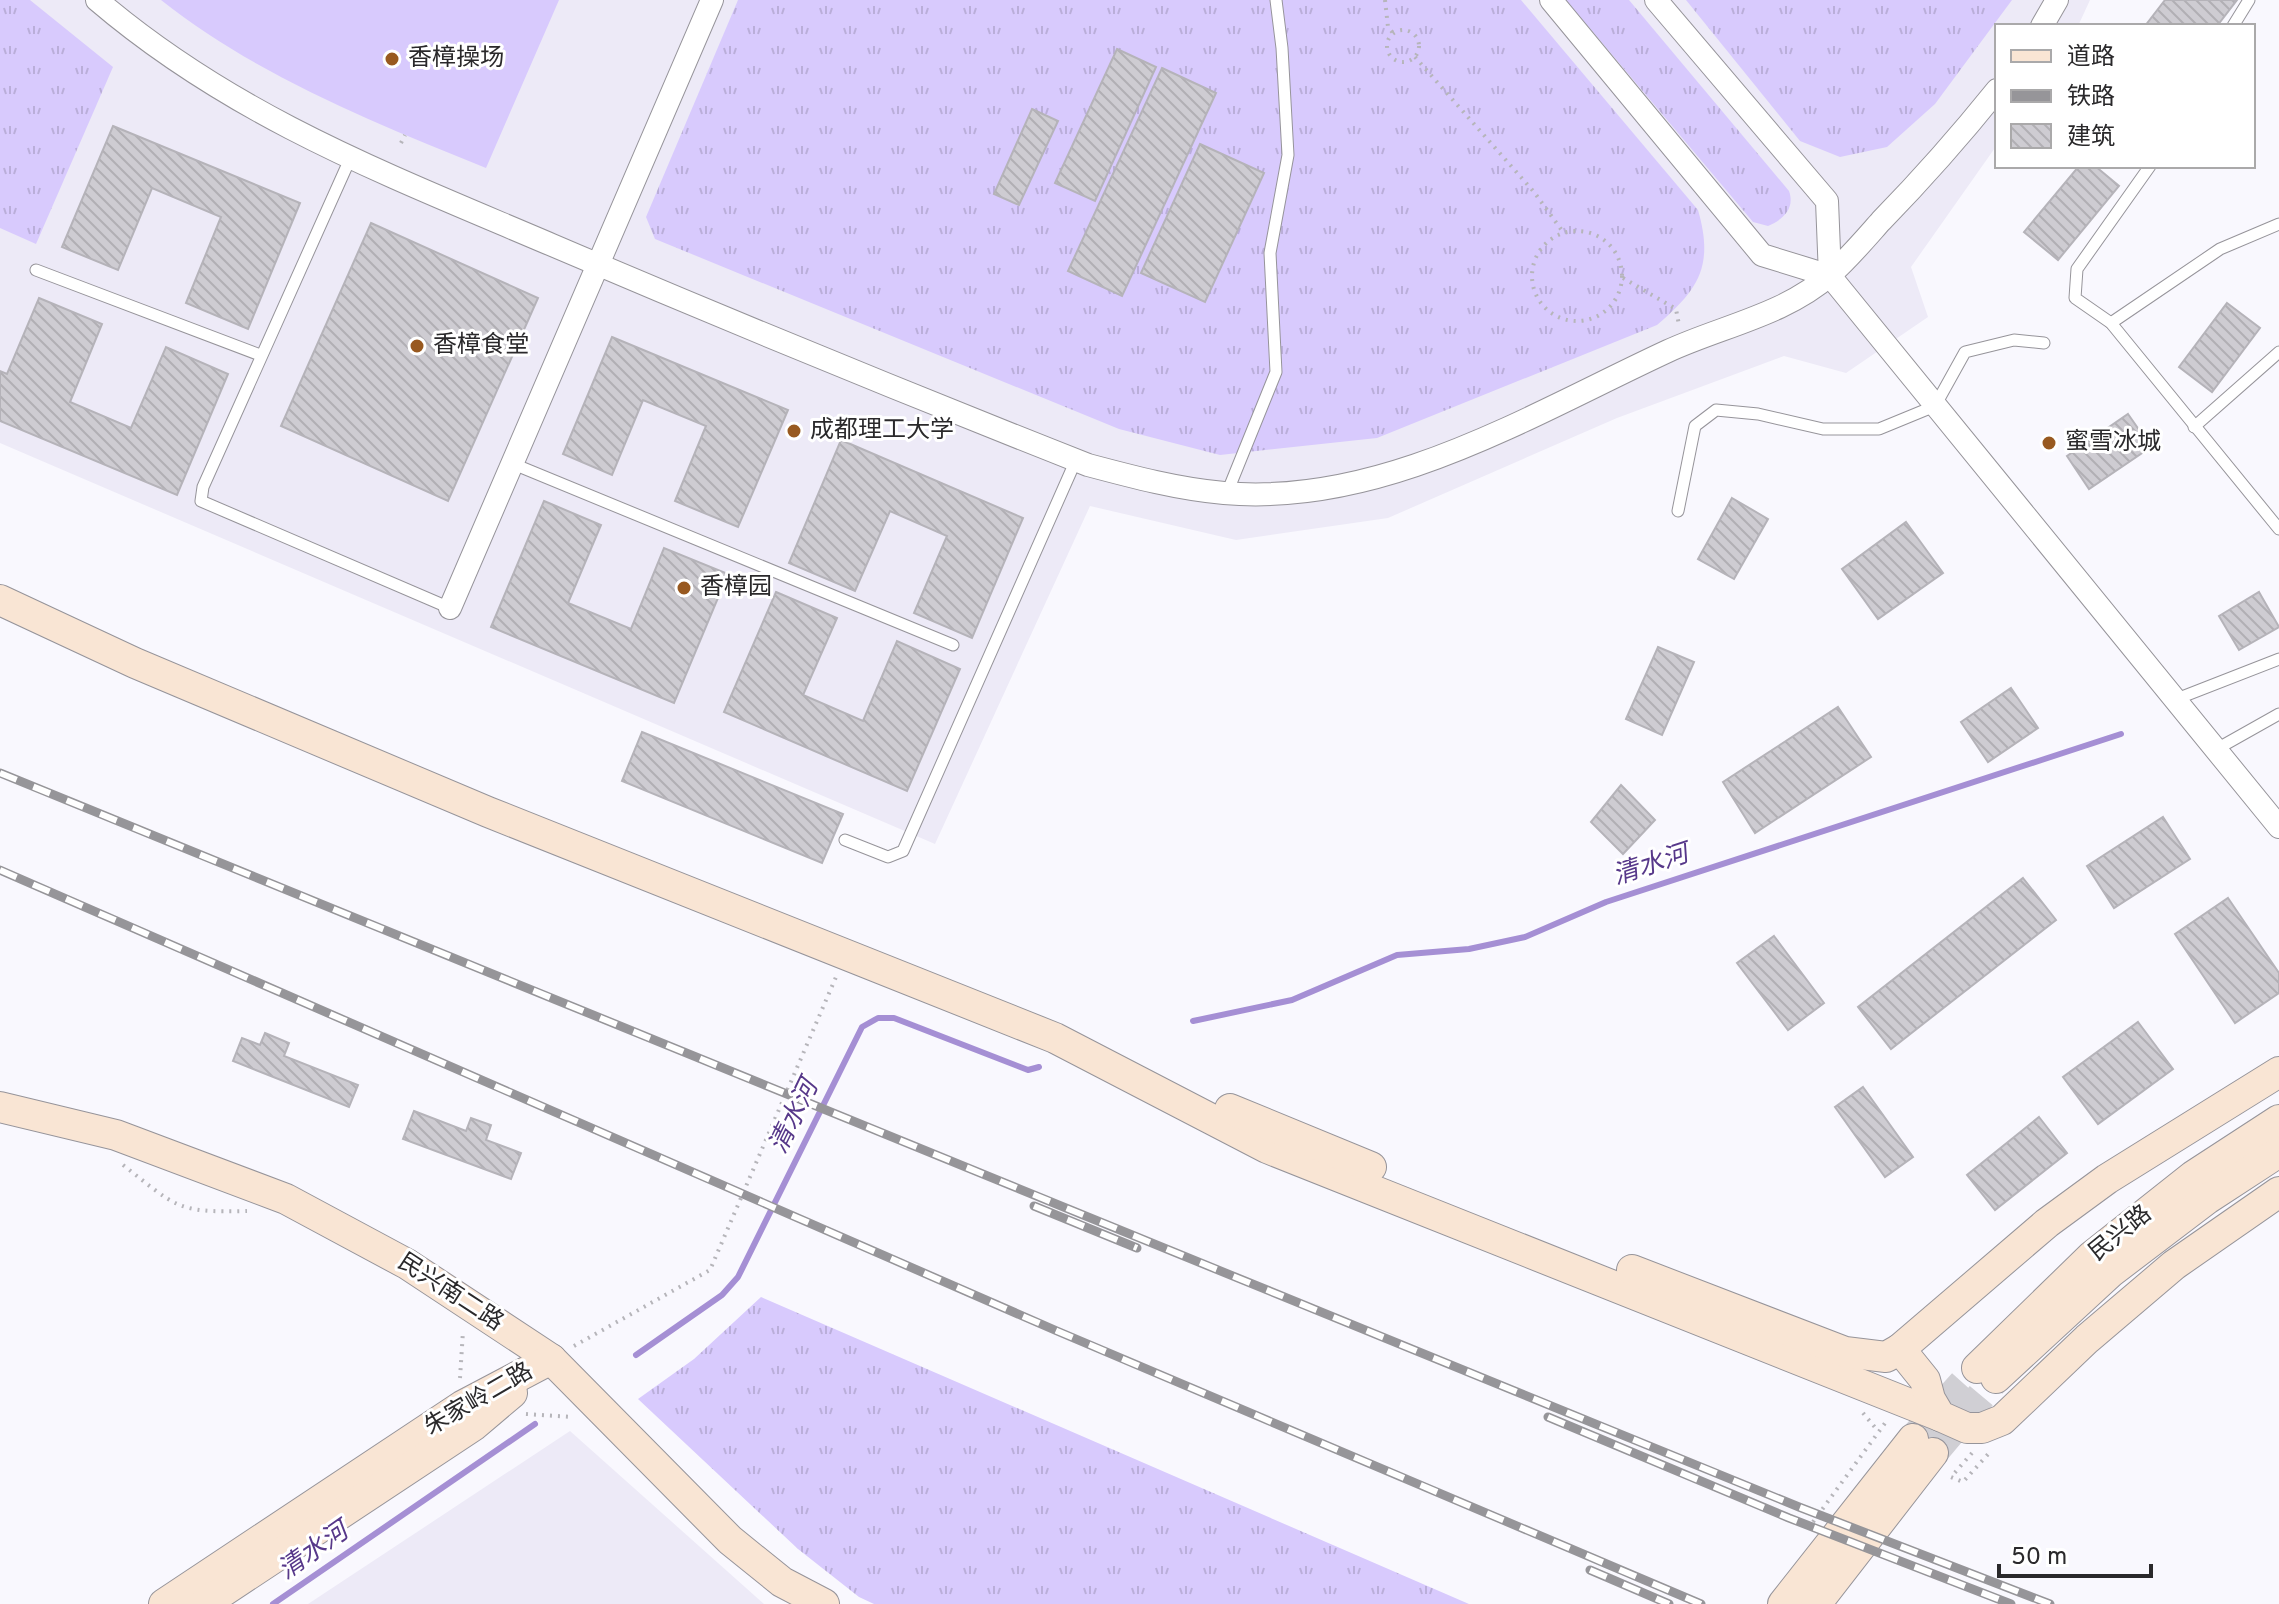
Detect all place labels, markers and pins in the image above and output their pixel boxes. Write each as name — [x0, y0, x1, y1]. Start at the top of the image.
place label: 香樟操场 — [408, 44, 504, 74]
marker: 香樟操场 — [383, 50, 401, 68]
place label: 香樟食堂 — [433, 331, 529, 361]
marker: 香樟食堂 — [408, 337, 426, 355]
place label: 成都理工大学 — [810, 416, 954, 446]
marker: 成都理工大学 — [785, 422, 803, 440]
place label: 蜜雪冰城 — [2065, 428, 2161, 458]
marker: 蜜雪冰城 — [2040, 434, 2058, 452]
place label: 香樟园 — [700, 573, 772, 603]
marker: 香樟园 — [675, 579, 693, 597]

